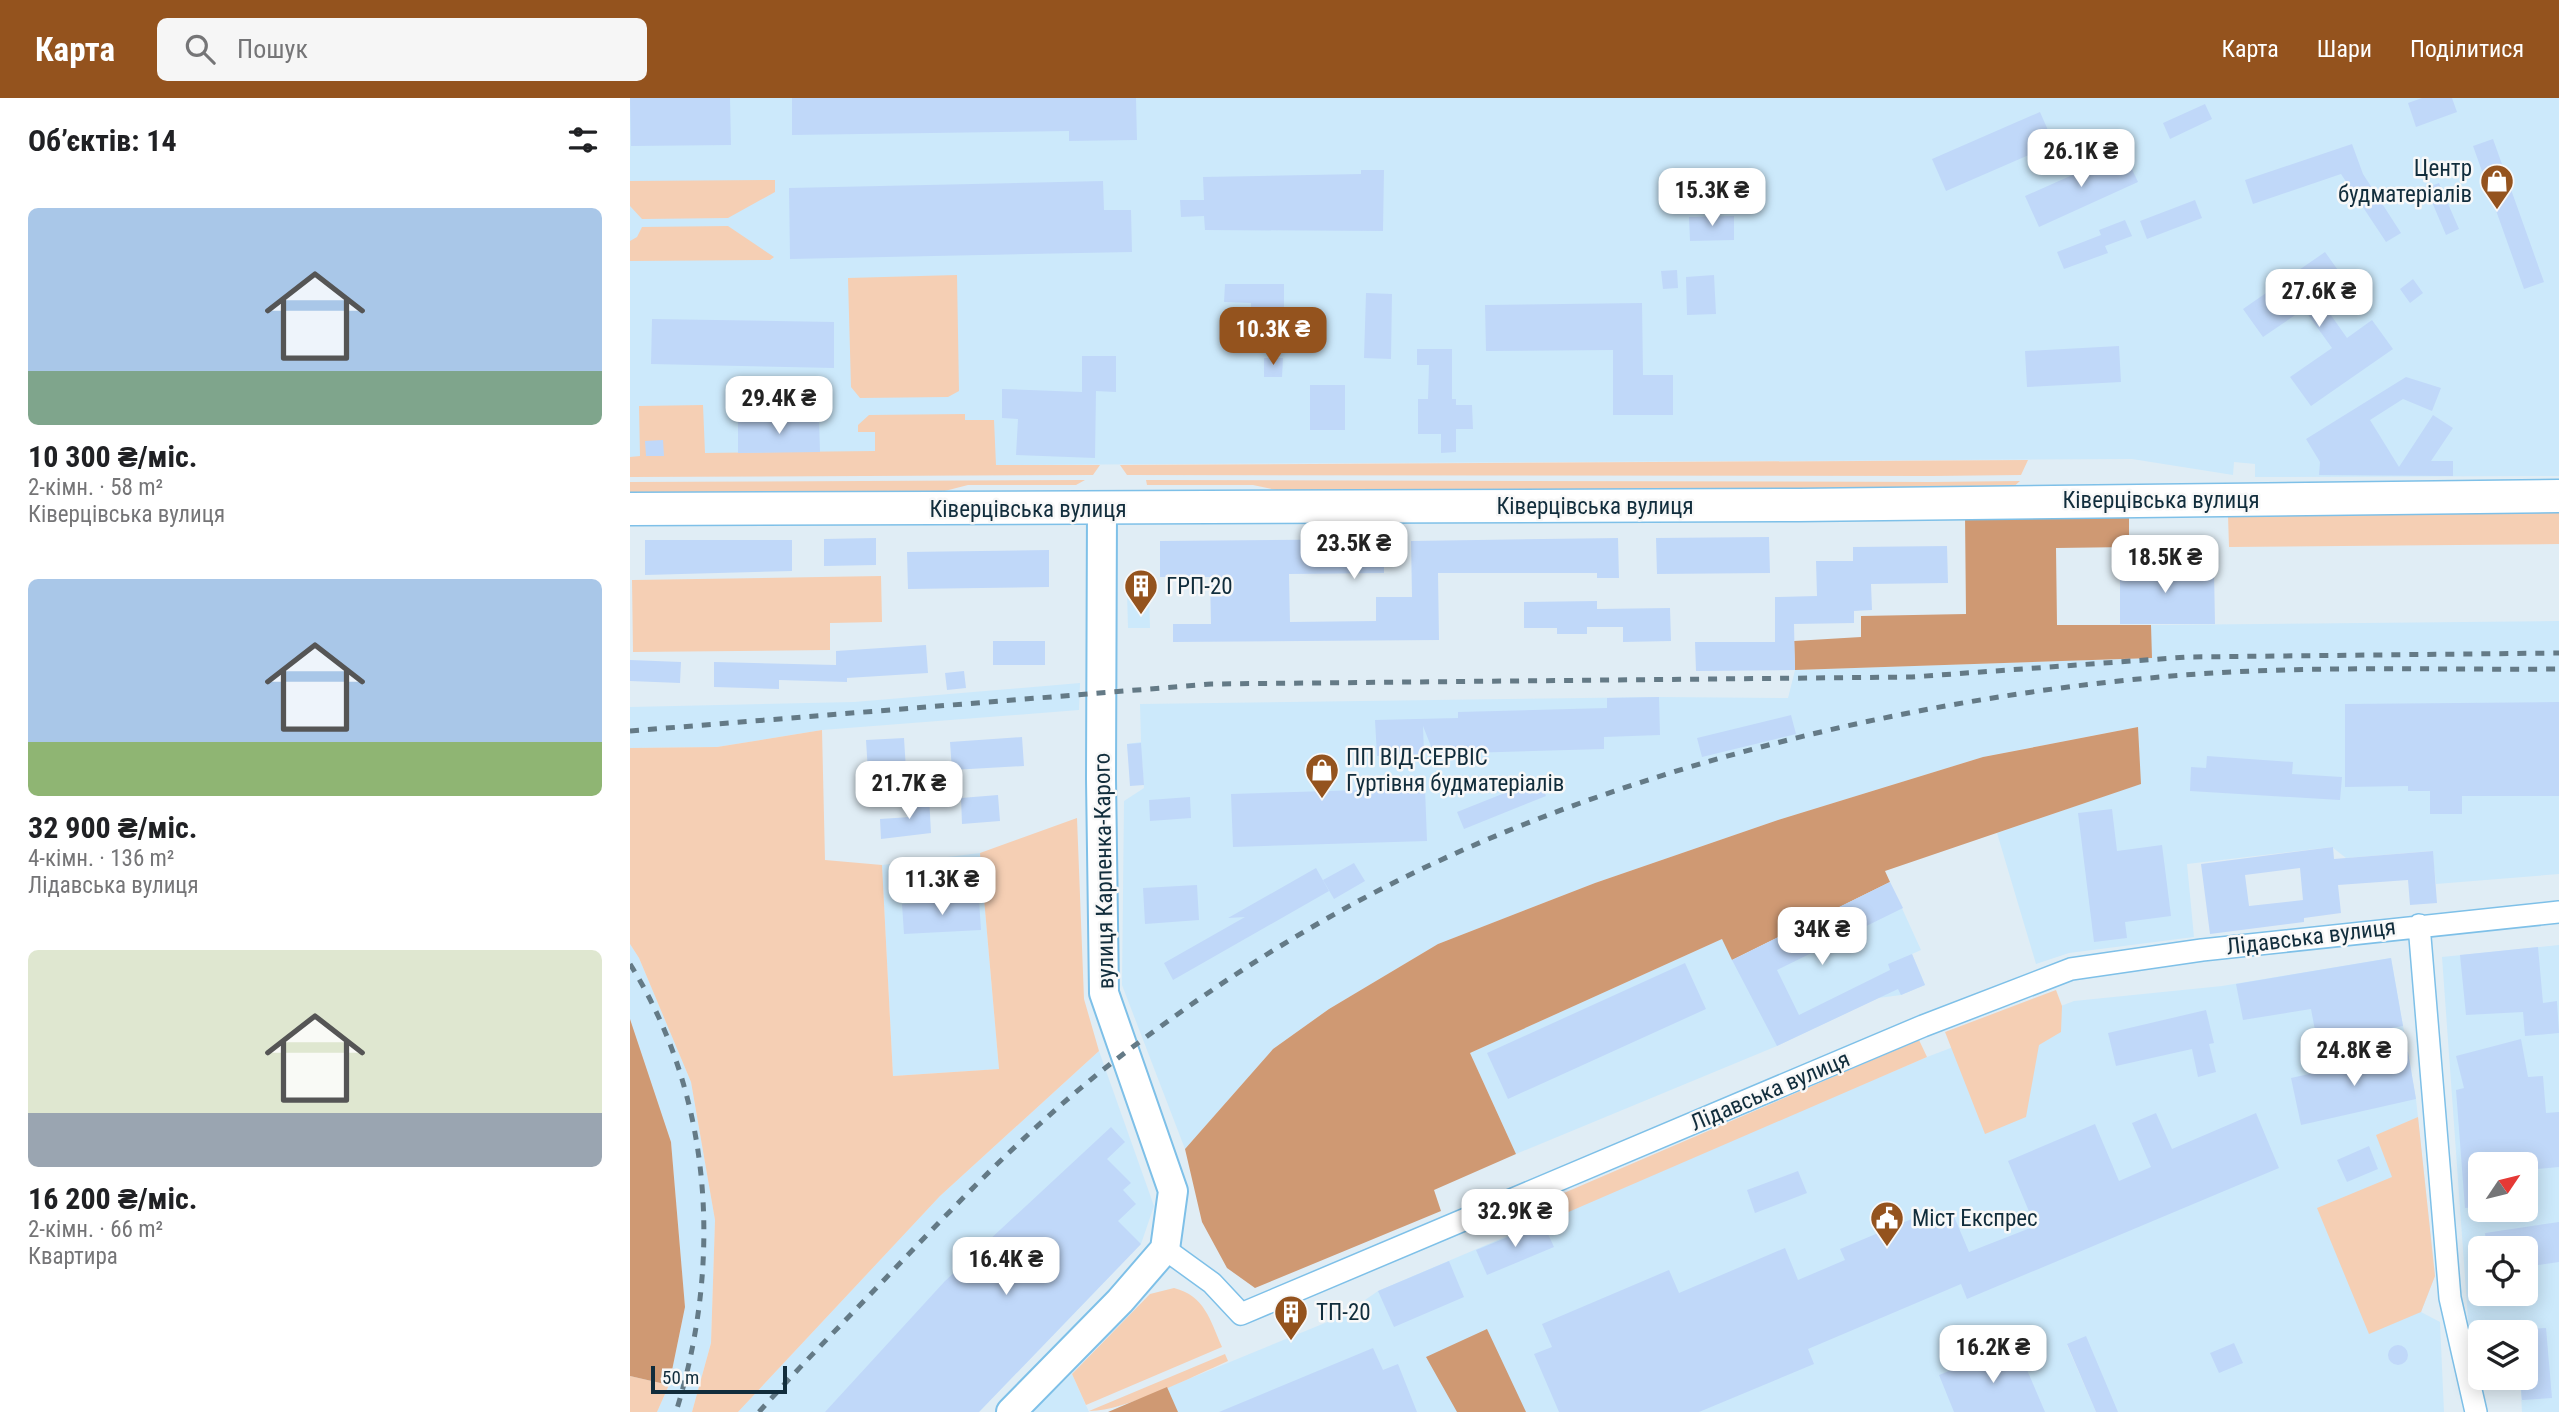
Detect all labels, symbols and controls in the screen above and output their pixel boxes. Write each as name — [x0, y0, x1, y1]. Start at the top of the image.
search box — [157, 18, 647, 81]
text: Карта — [35, 30, 115, 69]
icon: search — [181, 30, 219, 68]
text: Пошук — [237, 34, 308, 64]
text: Карта — [2221, 35, 2279, 63]
text: Шари — [2317, 35, 2372, 63]
text: Поділитися — [2410, 35, 2524, 63]
icon: filters — [564, 121, 602, 159]
text: Об’єктів: 14 — [28, 123, 177, 158]
pin: 26.1K ₴ — [2016, 130, 2146, 189]
text: 26.1K ₴ — [2044, 138, 2118, 165]
place label: Центр будматеріалів — [2338, 155, 2472, 208]
shop icon: Центр будматеріалів — [2478, 162, 2516, 211]
pin: 15.3K ₴ — [1647, 169, 1777, 228]
text: 15.3K ₴ — [1675, 177, 1749, 204]
icon: home — [252, 253, 378, 379]
pin: 27.6K ₴ — [2254, 270, 2384, 329]
text: 27.6K ₴ — [2282, 278, 2356, 305]
pin: 10.3K ₴ — [1208, 308, 1338, 367]
text: 10.3K ₴ — [1236, 316, 1310, 343]
pin: 29.4K ₴ — [714, 376, 844, 436]
text: 29.4K ₴ — [742, 385, 816, 412]
text: 10 300 ₴/міс. — [28, 439, 198, 474]
text: 2-кімн. · 58 m² — [28, 474, 163, 501]
street label: Ківерцівська вулиця — [2062, 487, 2260, 514]
street label: Ківерцівська вулиця — [1496, 493, 1694, 520]
street label: Ківерцівська вулиця — [929, 496, 1127, 523]
text: Ківерцівська вулиця — [28, 501, 225, 528]
pin: 23.5K ₴ — [1289, 522, 1419, 581]
text: 23.5K ₴ — [1317, 530, 1391, 557]
pin: 18.5K ₴ — [2100, 536, 2230, 595]
text: 18.5K ₴ — [2128, 544, 2202, 571]
building icon: ГРП-20 — [1122, 567, 1160, 616]
place label: ГРП-20 — [1166, 573, 1233, 600]
icon: home — [252, 624, 378, 750]
place label: ПП ВІД-СЕРВІС Гуртівня будматеріалів — [1346, 744, 1564, 797]
shop icon: ПП ВІД-СЕРВІС Гуртівня будматеріалів — [1303, 751, 1341, 800]
street label: вулиця Карпенка-Карого — [1088, 753, 1120, 989]
pin: 21.7K ₴ — [844, 762, 974, 821]
text: 21.7K ₴ — [872, 770, 946, 797]
text: 32 900 ₴/міс. — [28, 810, 198, 845]
text: 4-кімн. · 136 m² — [28, 845, 174, 872]
pin: 11.3K ₴ — [877, 858, 1007, 917]
text: 11.3K ₴ — [905, 866, 979, 893]
text: Лідавська вулиця — [28, 872, 199, 899]
pin: 34K ₴ — [1773, 908, 1871, 967]
street label: Лідавська вулиця — [2225, 913, 2397, 961]
text: 34K ₴ — [1794, 916, 1850, 943]
icon: home — [252, 995, 378, 1121]
pin: 24.8K ₴ — [2289, 1028, 2419, 1088]
text: 24.8K ₴ — [2317, 1037, 2391, 1064]
street label: Лідавська вулиця — [1686, 1045, 1854, 1137]
north arrow — [2468, 1152, 2538, 1222]
map controls — [2468, 1152, 2538, 1390]
text: 16 200 ₴/міс. — [28, 1181, 198, 1216]
pin: 32.9K ₴ — [1450, 1190, 1580, 1249]
text: 32.9K ₴ — [1478, 1198, 1552, 1225]
public building icon: Міст Експрес — [1868, 1199, 1906, 1248]
place label: Міст Експрес — [1912, 1205, 2038, 1232]
text: 2-кімн. · 66 m² — [28, 1216, 163, 1243]
button: locate — [2468, 1236, 2538, 1306]
pin: 16.4K ₴ — [941, 1238, 1071, 1297]
text: Квартира — [28, 1243, 118, 1270]
text: 16.4K ₴ — [969, 1246, 1043, 1273]
building icon: ТП-20 — [1272, 1293, 1310, 1342]
place label: ТП-20 — [1316, 1299, 1371, 1326]
button: layers — [2468, 1320, 2538, 1390]
pin: 16.2K ₴ — [1928, 1326, 2058, 1385]
text: 16.2K ₴ — [1956, 1334, 2030, 1361]
scale bar — [651, 1363, 788, 1395]
text: 50 m — [662, 1366, 699, 1389]

